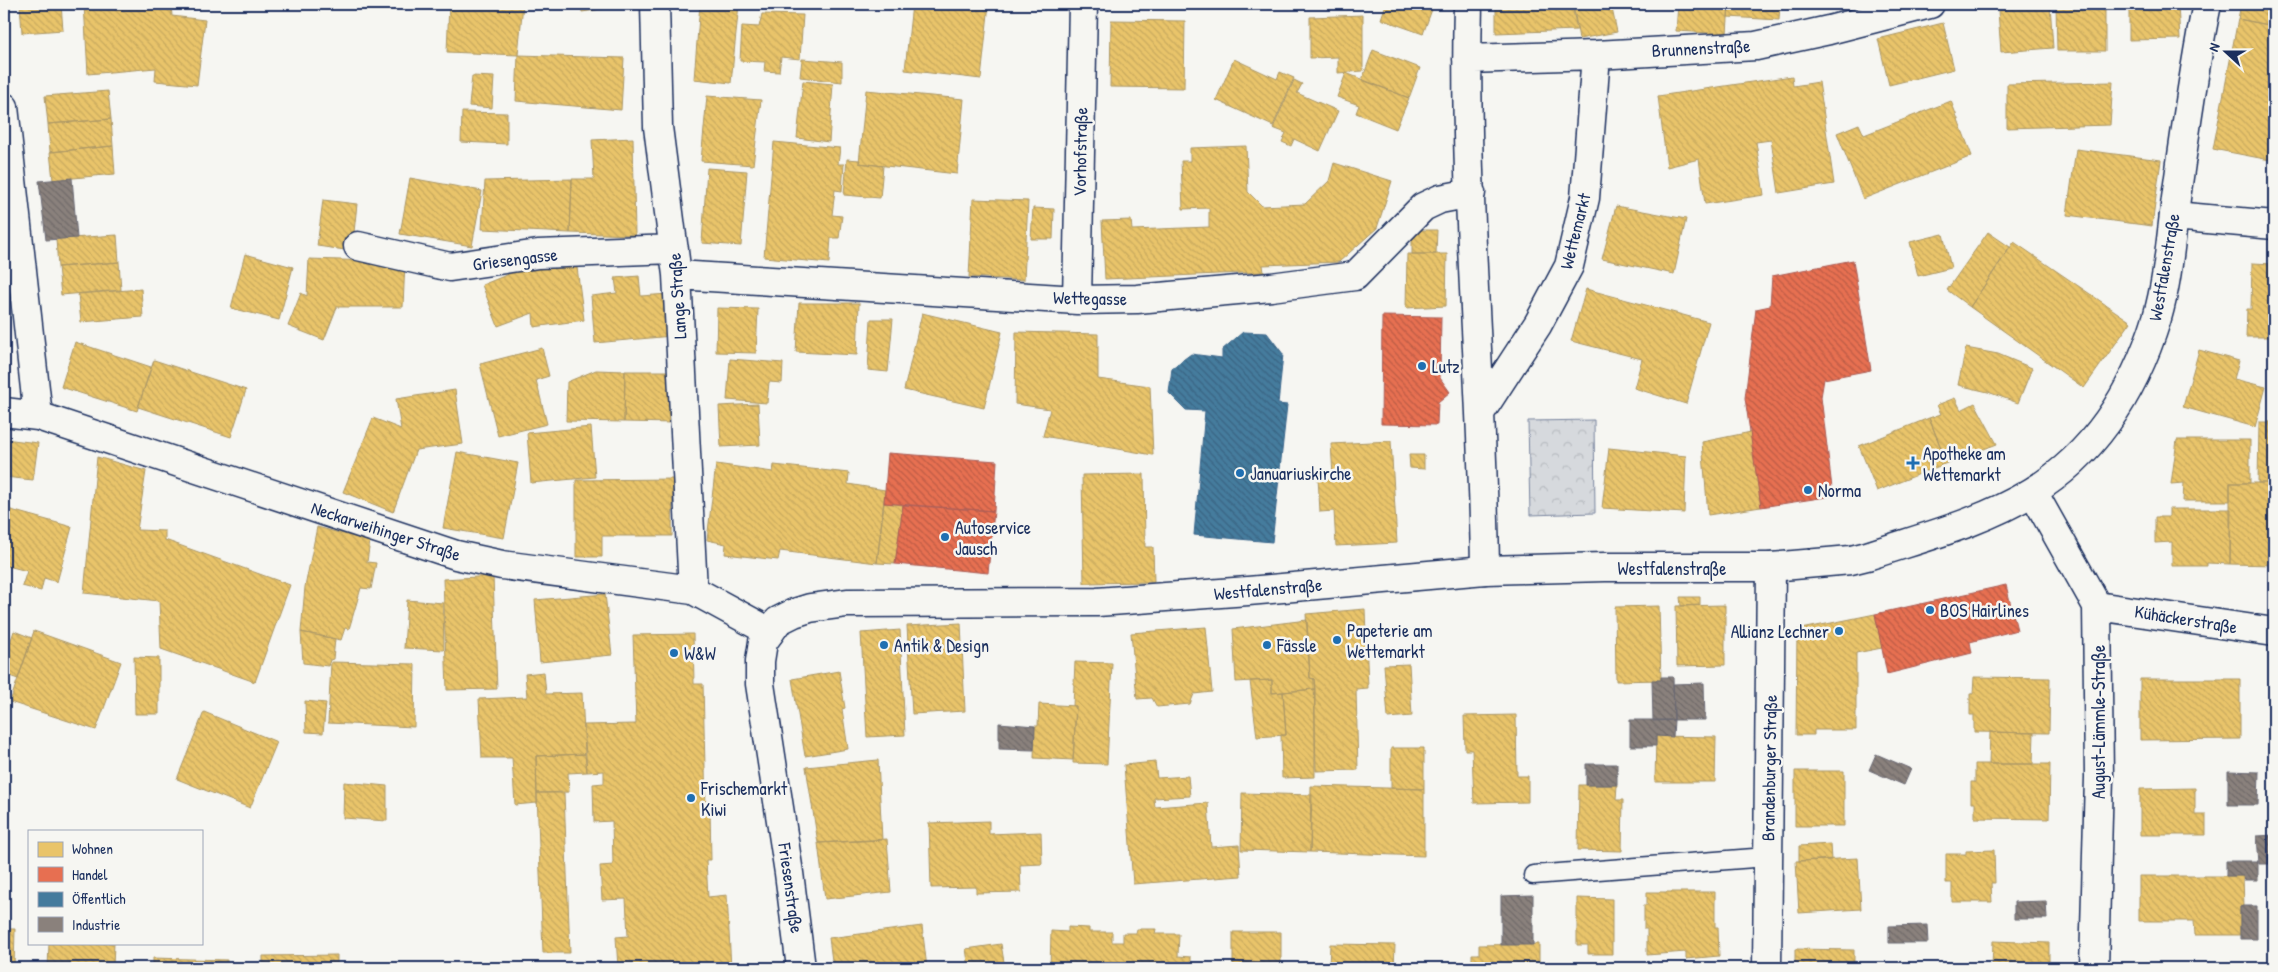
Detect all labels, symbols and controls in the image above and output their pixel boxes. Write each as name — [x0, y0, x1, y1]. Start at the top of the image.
north arrow — [2200, 28, 2250, 78]
street label: Brunnenstraße — [1651, 33, 1751, 63]
text: N — [2203, 40, 2224, 54]
street label: Vorhofstraße — [1067, 107, 1093, 197]
street label: Wettemarkt — [1553, 190, 1597, 272]
street label: Westfalenstraße — [2142, 211, 2186, 323]
street label: Griesengasse — [471, 241, 559, 277]
street label: Lange Straße — [662, 252, 692, 340]
street label: Wettegasse — [1053, 285, 1127, 311]
place label: Lutz — [1432, 354, 1460, 379]
marker: Lutz — [1416, 360, 1428, 372]
place label: Apotheke am Wettemarkt — [1923, 441, 2006, 487]
marker: Apotheke am Wettemarkt — [1907, 457, 1919, 469]
place label: Januariuskirche — [1250, 461, 1351, 486]
marker: Januariuskirche — [1234, 467, 1246, 479]
place label: Norma — [1818, 478, 1861, 503]
marker: Norma — [1802, 484, 1814, 496]
street label: Neckarweihinger Straße — [308, 495, 464, 567]
place label: Autoservice Jausch — [955, 515, 1031, 561]
marker: Autoservice Jausch — [939, 531, 951, 543]
street label: Westfalenstraße — [1618, 556, 1726, 581]
street label: Westfalenstraße — [1213, 572, 1323, 606]
place label: BOS Hairlines — [1940, 598, 2029, 623]
street label: Kühäckerstraße — [2133, 599, 2239, 639]
marker: BOS Hairlines — [1924, 604, 1936, 616]
place label: Papeterie am Wettemarkt — [1347, 618, 1433, 664]
place label: Allianz Lechner — [1731, 619, 1829, 644]
marker: Allianz Lechner — [1833, 625, 1845, 637]
place label: Antik & Design — [894, 633, 989, 658]
place label: Fässle — [1276, 633, 1317, 658]
marker: Papeterie am Wettemarkt — [1331, 634, 1343, 646]
marker: Antik & Design — [878, 639, 890, 651]
marker: Fässle — [1261, 639, 1273, 651]
place label: W&W — [684, 641, 716, 666]
street label: August-Lämmle-Straße — [2086, 645, 2111, 799]
marker: W&W — [668, 647, 680, 659]
street label: Brandenburger Straße — [1755, 695, 1783, 841]
place label: Frischemarkt Kiwi — [700, 776, 788, 822]
marker: Frischemarkt Kiwi — [685, 792, 697, 804]
legend — [28, 830, 202, 944]
text: Wohnen — [72, 838, 113, 859]
street label: Friesenstraße — [772, 840, 810, 935]
text: Handel — [72, 864, 108, 885]
text: Öffentlich — [72, 888, 126, 909]
text: Industrie — [72, 914, 120, 935]

